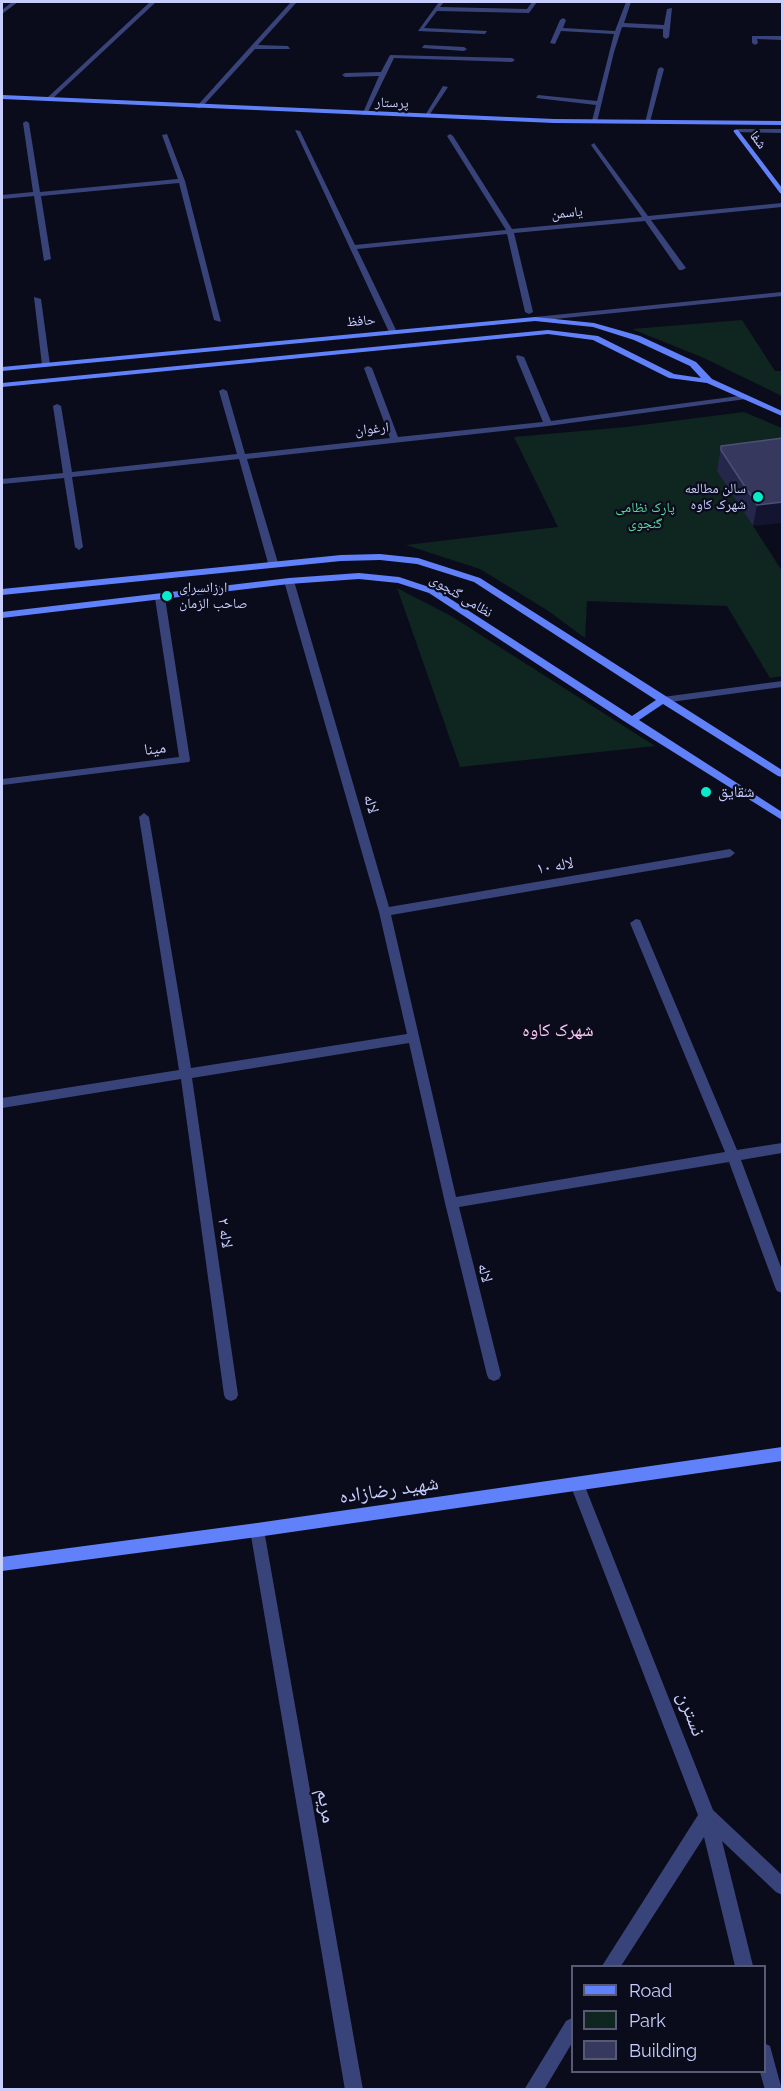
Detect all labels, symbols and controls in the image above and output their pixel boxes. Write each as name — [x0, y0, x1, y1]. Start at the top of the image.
street label: پرستار — [375, 94, 409, 112]
street label: شفا — [746, 128, 770, 152]
street label: یاسمن — [550, 203, 584, 223]
street label: حافظ — [346, 311, 376, 331]
street label: ارغوان — [354, 419, 390, 439]
place label: سالن مطالعه شهرک کاوه — [685, 481, 746, 514]
marker: سالن مطالعه شهرک کاوه — [751, 490, 765, 504]
park label: پارک نظامی گنجوی — [615, 500, 675, 532]
street label: نظامی گنجوی — [427, 571, 495, 621]
place label: ارزانسرای صاحب الزمان — [179, 580, 248, 612]
marker: ارزانسرای صاحب الزمان — [160, 589, 174, 603]
street label: مینا — [143, 738, 167, 760]
place label: شقایق — [718, 782, 755, 802]
marker: شقایق — [699, 785, 713, 799]
street label: لاله — [359, 792, 383, 816]
street label: لاله ۱۰ — [535, 853, 575, 879]
district label: شهرک کاوه — [522, 1020, 594, 1042]
street label: لاله ۲ — [213, 1217, 237, 1249]
street label: لاله — [473, 1262, 497, 1284]
street label: شهید رضازاده — [338, 1471, 440, 1509]
street label: نسترن — [672, 1688, 710, 1740]
street label: مریم — [311, 1787, 341, 1825]
legend — [571, 1965, 766, 2073]
text: Road — [629, 1980, 672, 2001]
text: Park — [629, 2010, 666, 2031]
text: Building — [629, 2040, 697, 2061]

